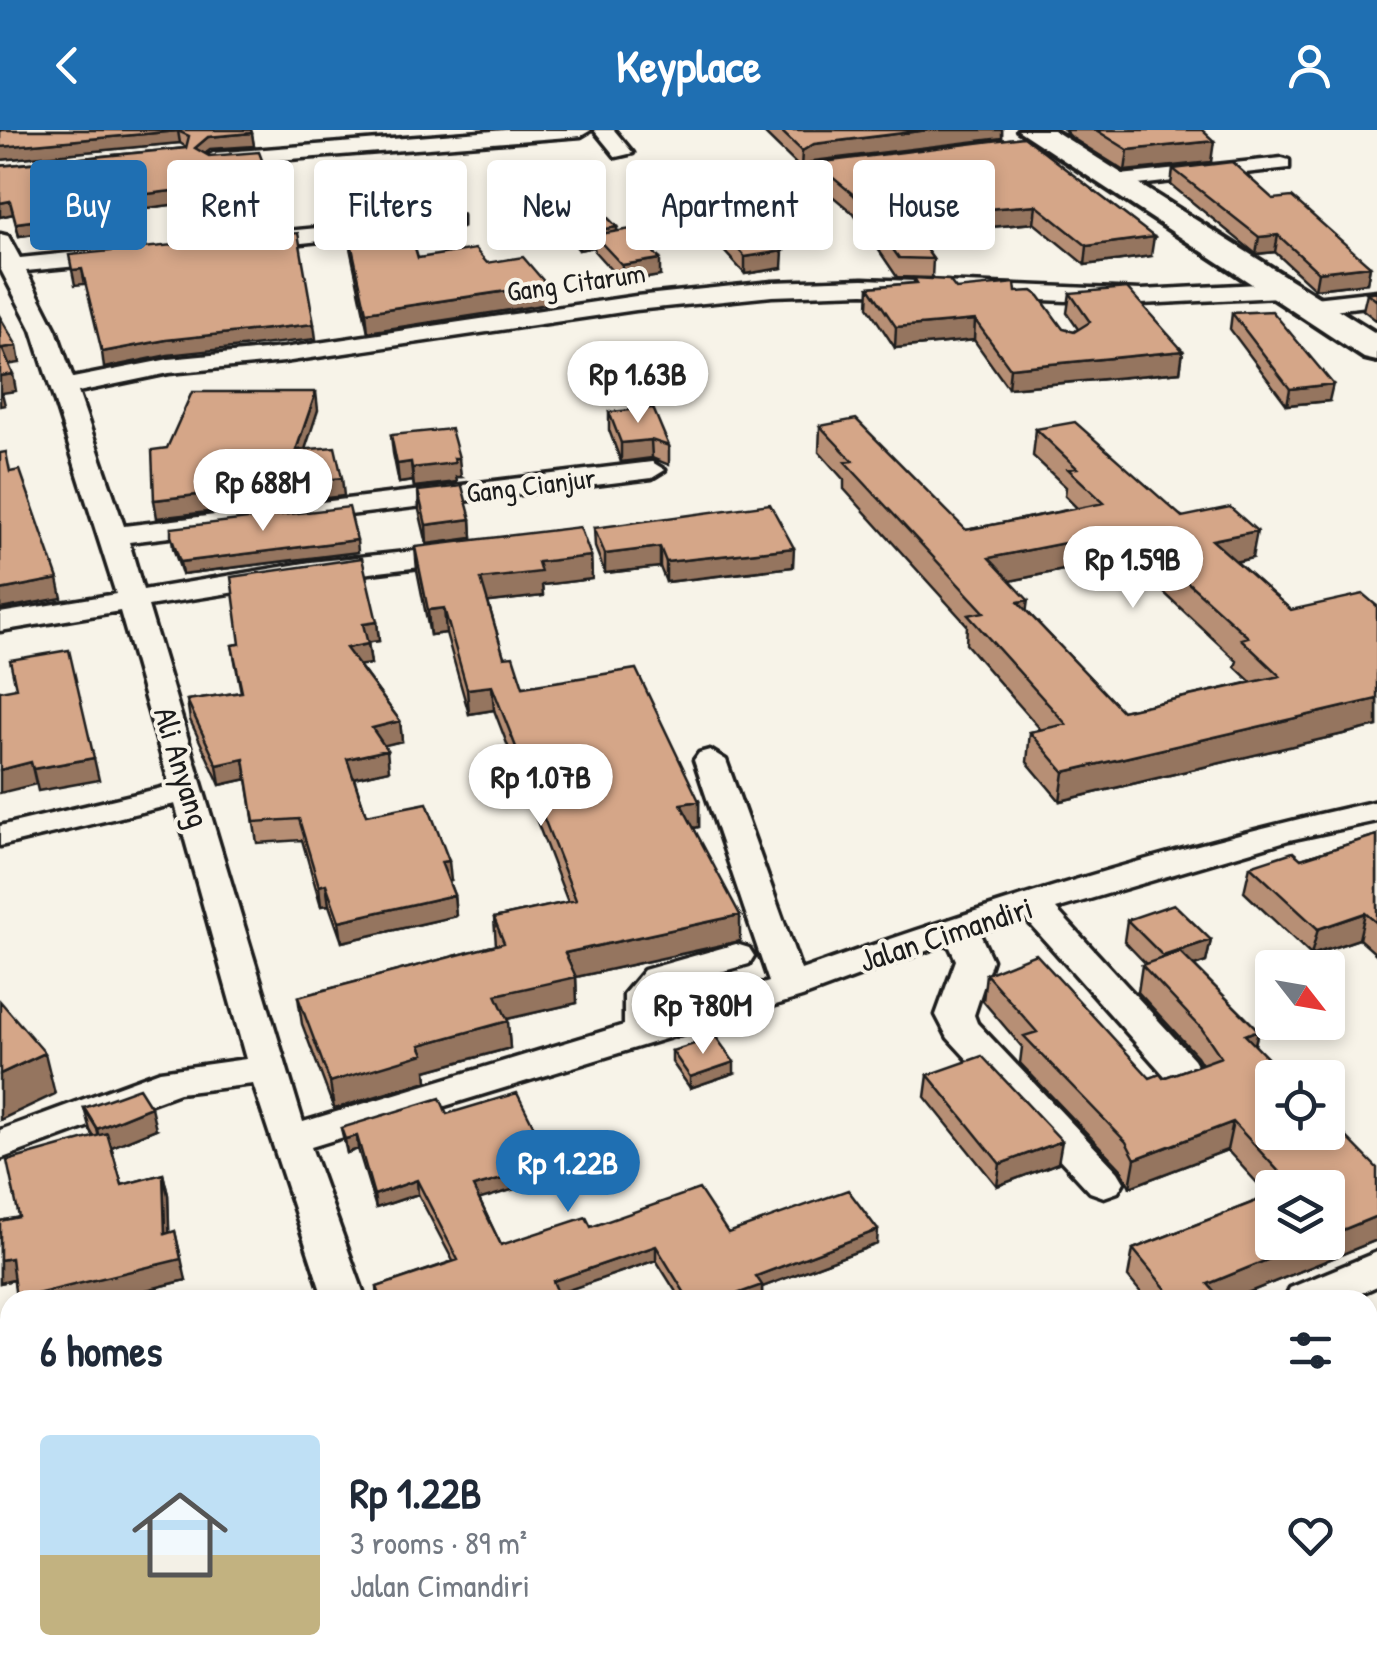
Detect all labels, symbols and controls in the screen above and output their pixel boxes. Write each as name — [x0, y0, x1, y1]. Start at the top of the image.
text: Keyplace — [616, 35, 761, 96]
icon: back — [40, 38, 95, 93]
icon: person — [1282, 38, 1337, 93]
chip: Buy — [30, 160, 147, 250]
chip: Rent — [167, 160, 294, 250]
chip: Filters — [314, 160, 467, 250]
chip: New — [487, 160, 606, 250]
chip: Apartment — [626, 160, 833, 250]
chip: House — [853, 160, 995, 250]
street label: Gang Citarum — [504, 253, 648, 311]
pin: Rp 1.63B — [535, 341, 741, 426]
text: Rp 1.63B — [589, 352, 687, 395]
pin: Rp 688M — [171, 449, 355, 534]
street label: Gang Cianjur — [464, 458, 598, 512]
text: Rp 688M — [215, 460, 311, 503]
pin: Rp 1.59B — [1030, 526, 1236, 611]
text: Rp 1.59B — [1085, 537, 1181, 580]
street label: Ali Anyang — [144, 702, 221, 832]
pin: Rp 1.07B — [438, 744, 644, 829]
text: Rp 1.07B — [491, 755, 591, 798]
street label: Jalan Cimandiri — [854, 885, 1038, 982]
north arrow — [1255, 950, 1345, 1040]
map controls — [1255, 950, 1345, 1260]
pin: Rp 780M — [611, 972, 795, 1057]
text: Rp 780M — [654, 983, 752, 1026]
button: locate — [1255, 1060, 1345, 1150]
pin: Rp 1.22B — [465, 1130, 671, 1215]
text: Rp 1.22B — [518, 1141, 618, 1184]
button: layers — [1255, 1170, 1345, 1260]
text: 6 homes — [40, 1322, 162, 1379]
icon: filters — [1283, 1323, 1338, 1378]
text: Rp 1.22B — [350, 1464, 482, 1521]
icon: home — [120, 1475, 240, 1595]
icon: heart — [1283, 1508, 1338, 1563]
text: 3 rooms · 89 m² — [350, 1521, 527, 1564]
text: Jalan Cimandiri — [350, 1564, 530, 1607]

